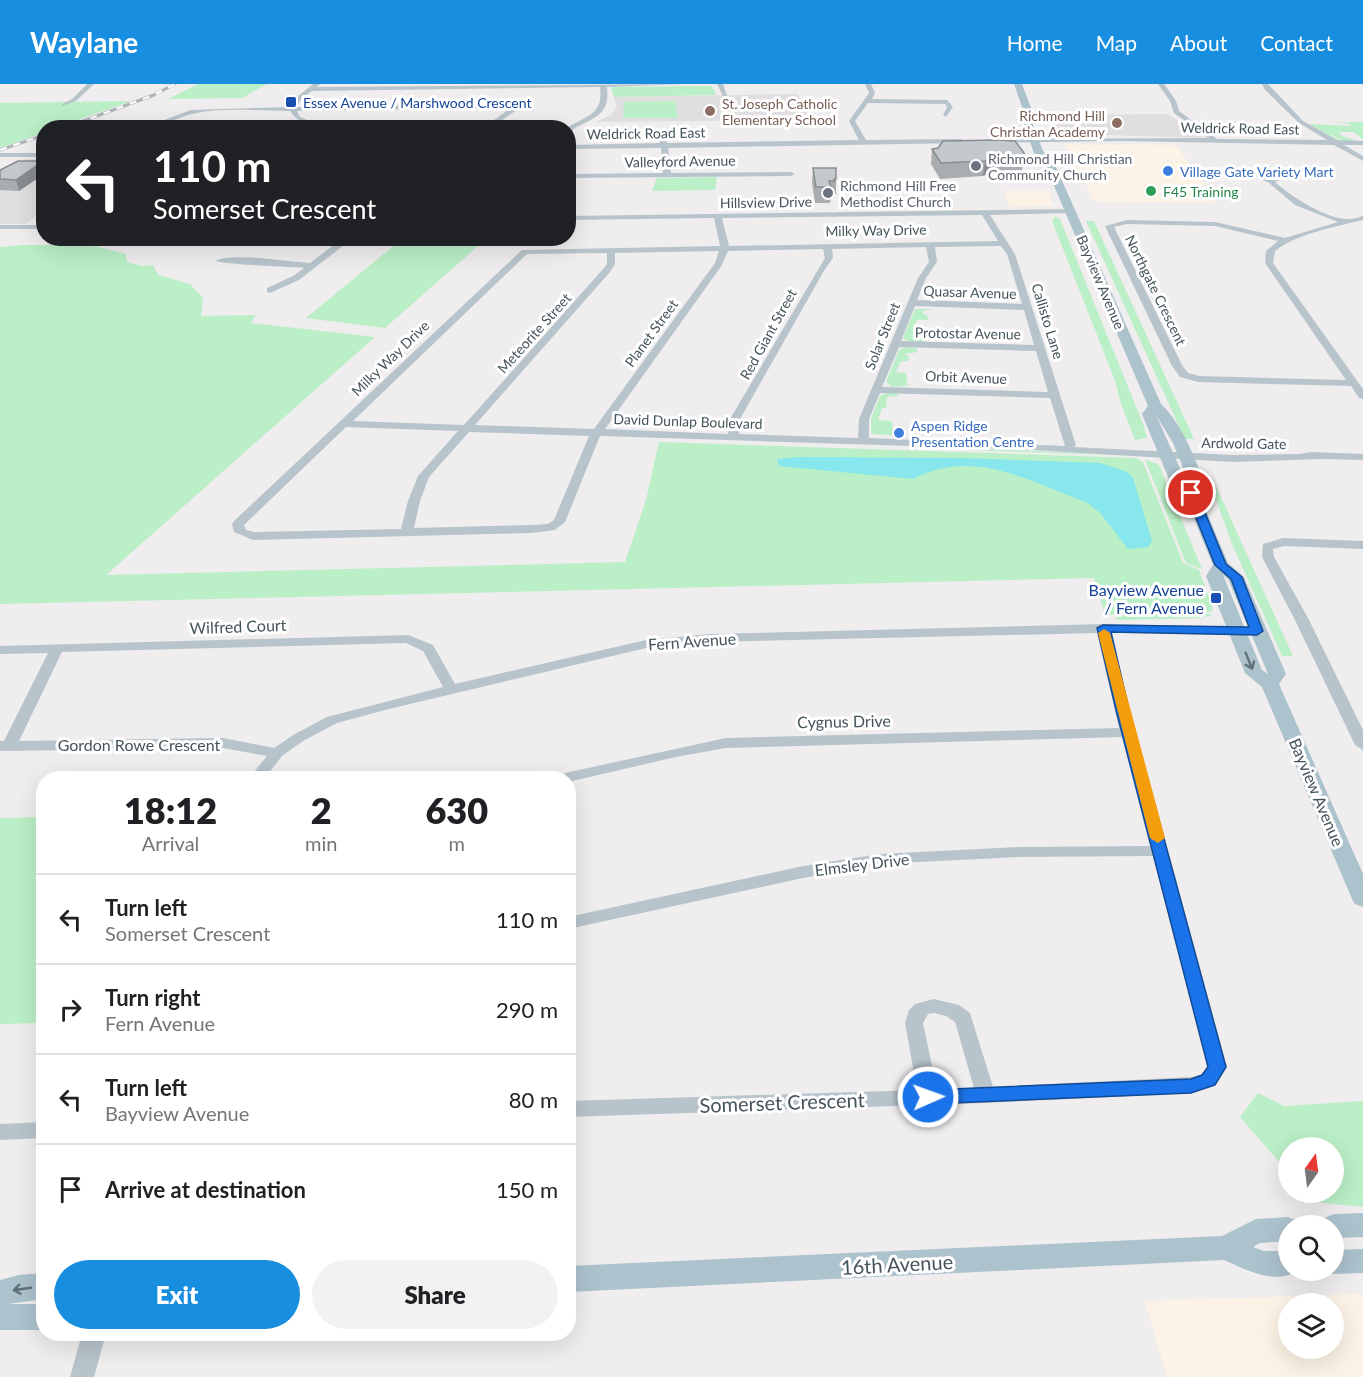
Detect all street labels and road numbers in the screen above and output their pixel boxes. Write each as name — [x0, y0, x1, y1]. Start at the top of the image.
street label: Weldrick Road East — [1180, 118, 1300, 138]
street label: Weldrick Road East — [586, 123, 706, 143]
street label: Valleyford Avenue — [624, 152, 736, 170]
street label: Hillsview Drive — [720, 193, 812, 211]
street label: Milky Way Drive — [825, 221, 927, 239]
street label: Bayview Avenue — [1073, 232, 1129, 332]
street label: Northgate Crescent — [1122, 232, 1190, 348]
street label: Callisto Lane — [1028, 281, 1068, 361]
street label: Quasar Avenue — [923, 282, 1017, 302]
street label: Red Giant Street — [736, 286, 800, 382]
street label: Meteorite Street — [494, 290, 574, 376]
street label: Planet Street — [621, 296, 681, 370]
street label: Solar Street — [861, 300, 903, 372]
street label: Milky Way Drive — [348, 317, 432, 399]
street label: Protostar Avenue — [915, 324, 1021, 342]
street label: Orbit Avenue — [925, 367, 1007, 387]
street label: David Dunlap Boulevard — [613, 410, 763, 432]
street label: Ardwold Gate — [1201, 434, 1287, 452]
street label: Wilfred Court — [189, 615, 287, 637]
street label: Fern Avenue — [647, 628, 737, 654]
street label: Cygnus Drive — [797, 711, 891, 731]
street label: Gordon Rowe Crescent — [58, 735, 221, 754]
street label: Bayview Avenue — [1286, 735, 1348, 849]
street label: Elmsley Drive — [814, 849, 910, 879]
street label: Somerset Crescent — [699, 1087, 865, 1117]
street label: 16th Avenue — [840, 1249, 954, 1279]

